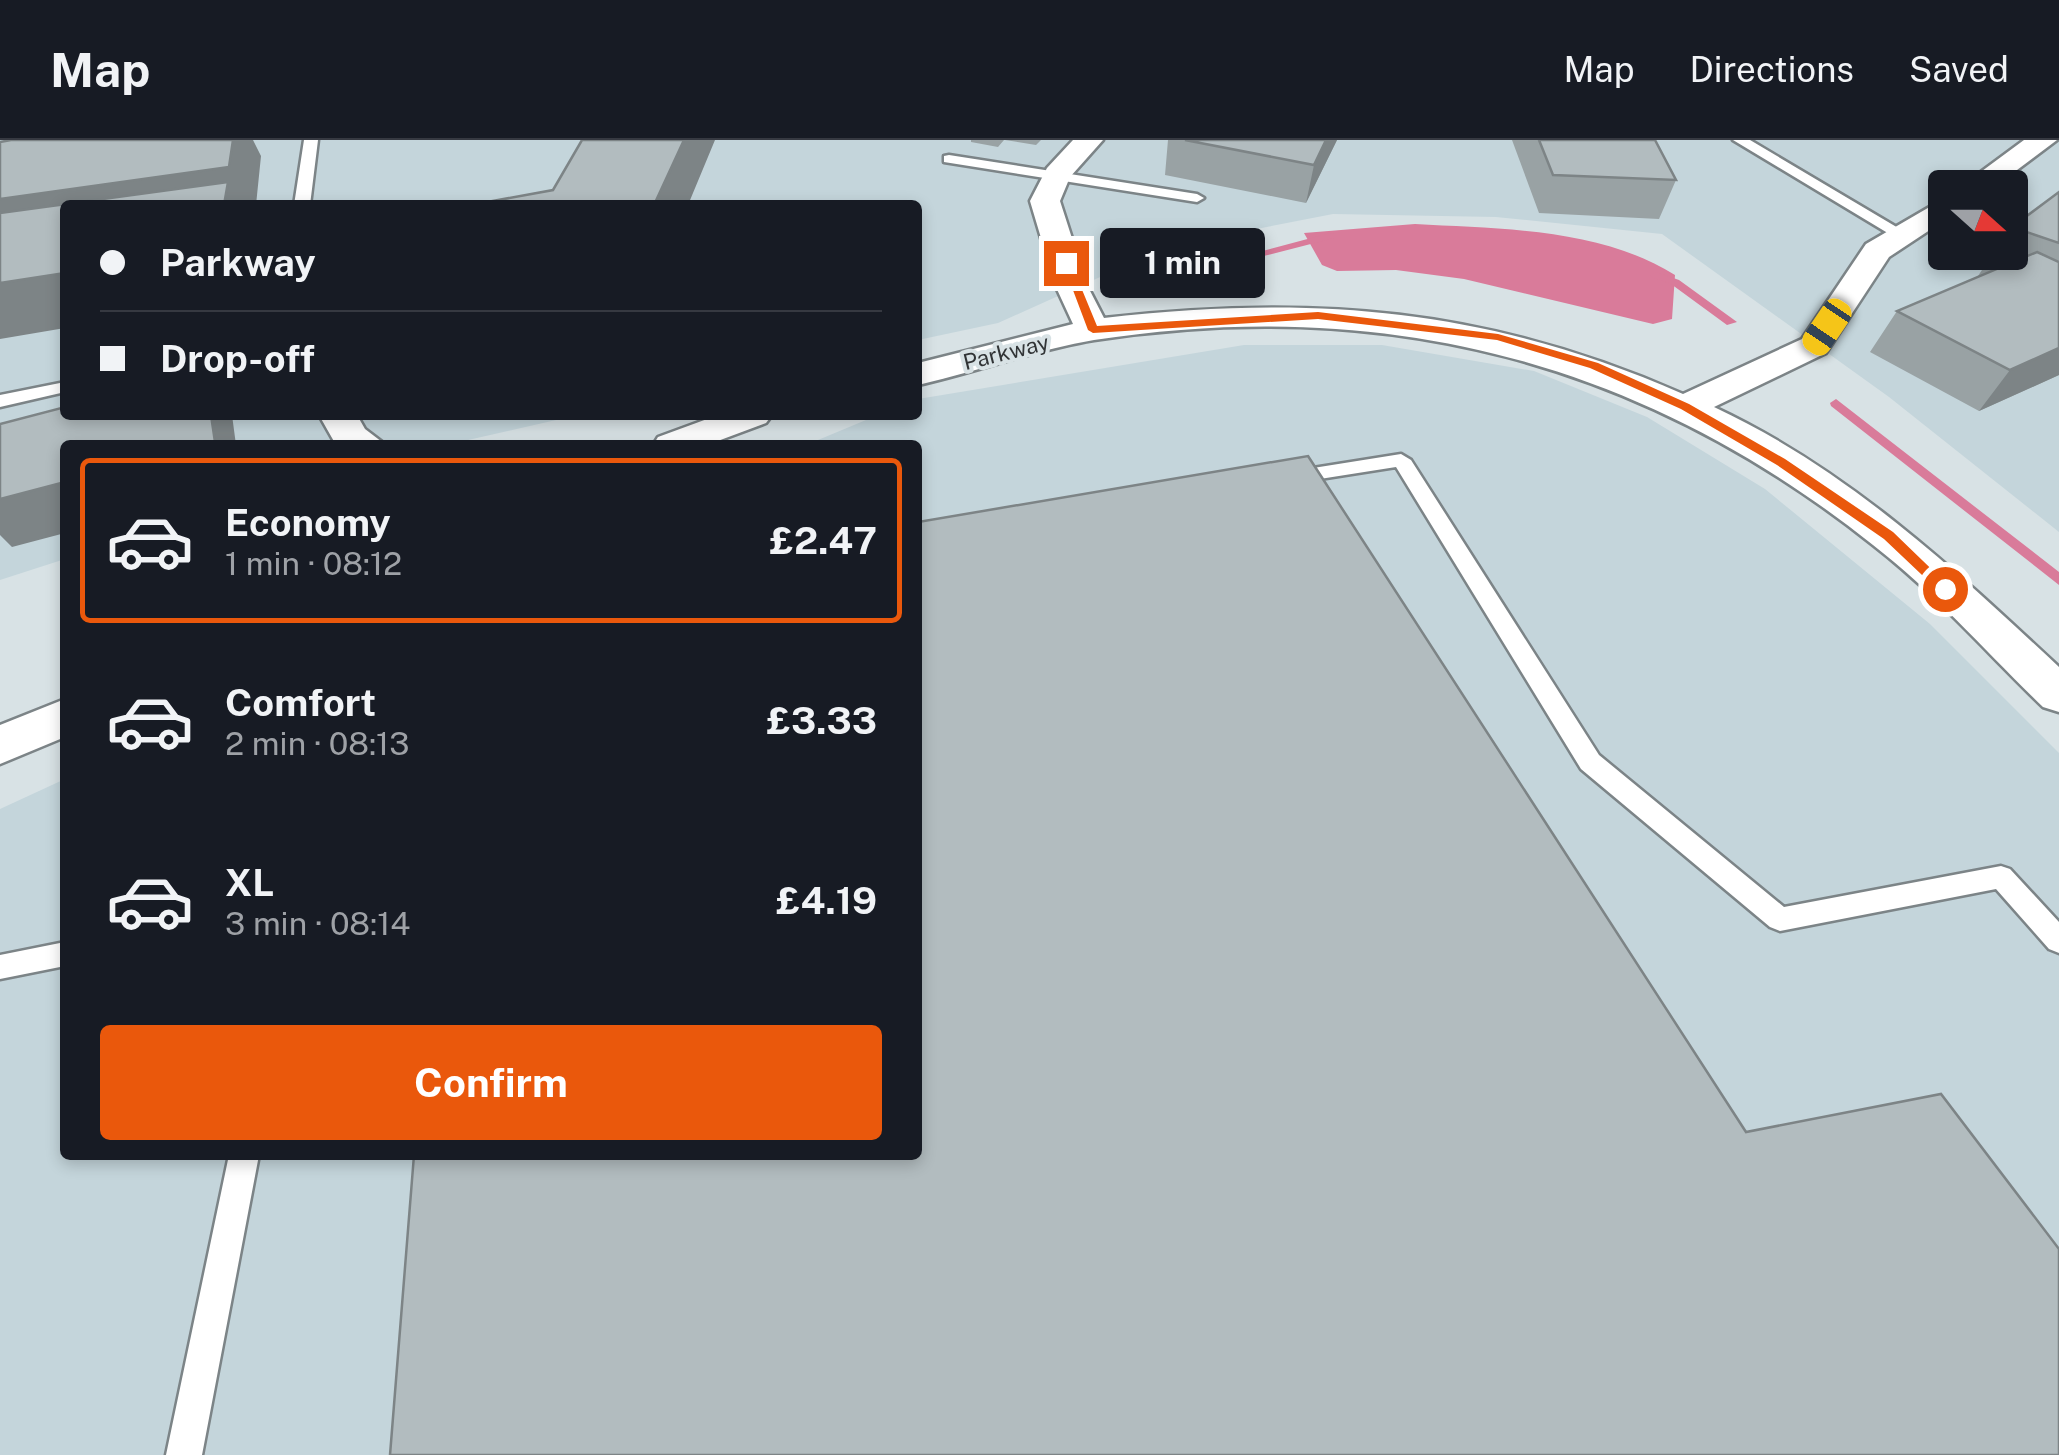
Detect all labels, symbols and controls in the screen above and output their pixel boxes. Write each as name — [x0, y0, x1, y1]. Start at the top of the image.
text: Map — [50, 41, 150, 98]
text: Map — [1563, 49, 1634, 90]
text: Directions — [1689, 49, 1854, 90]
text: Saved — [1909, 49, 2009, 90]
north arrow — [1928, 170, 2028, 270]
map controls — [1928, 170, 2028, 270]
callout: 1 min — [1101, 228, 1266, 298]
text: Parkway — [160, 240, 316, 285]
route end — [1044, 241, 1089, 286]
text: 1 min — [1144, 244, 1221, 281]
car — [1798, 294, 1856, 360]
street label: Parkway — [960, 329, 1052, 375]
text: Drop-off — [160, 336, 315, 381]
icon: car — [105, 496, 195, 586]
text: Economy — [225, 500, 391, 545]
text: £2.47 — [769, 518, 877, 563]
text: 1 min · 08:12 — [225, 545, 402, 582]
route start — [1923, 567, 1968, 612]
icon: car — [105, 676, 195, 766]
text: Comfort — [225, 680, 376, 725]
text: £3.33 — [766, 698, 877, 743]
text: 2 min · 08:13 — [225, 725, 409, 762]
icon: car — [105, 856, 195, 946]
text: XL — [225, 860, 274, 905]
text: £4.19 — [776, 878, 877, 923]
text: 3 min · 08:14 — [225, 905, 410, 942]
button: Confirm — [100, 1025, 882, 1140]

